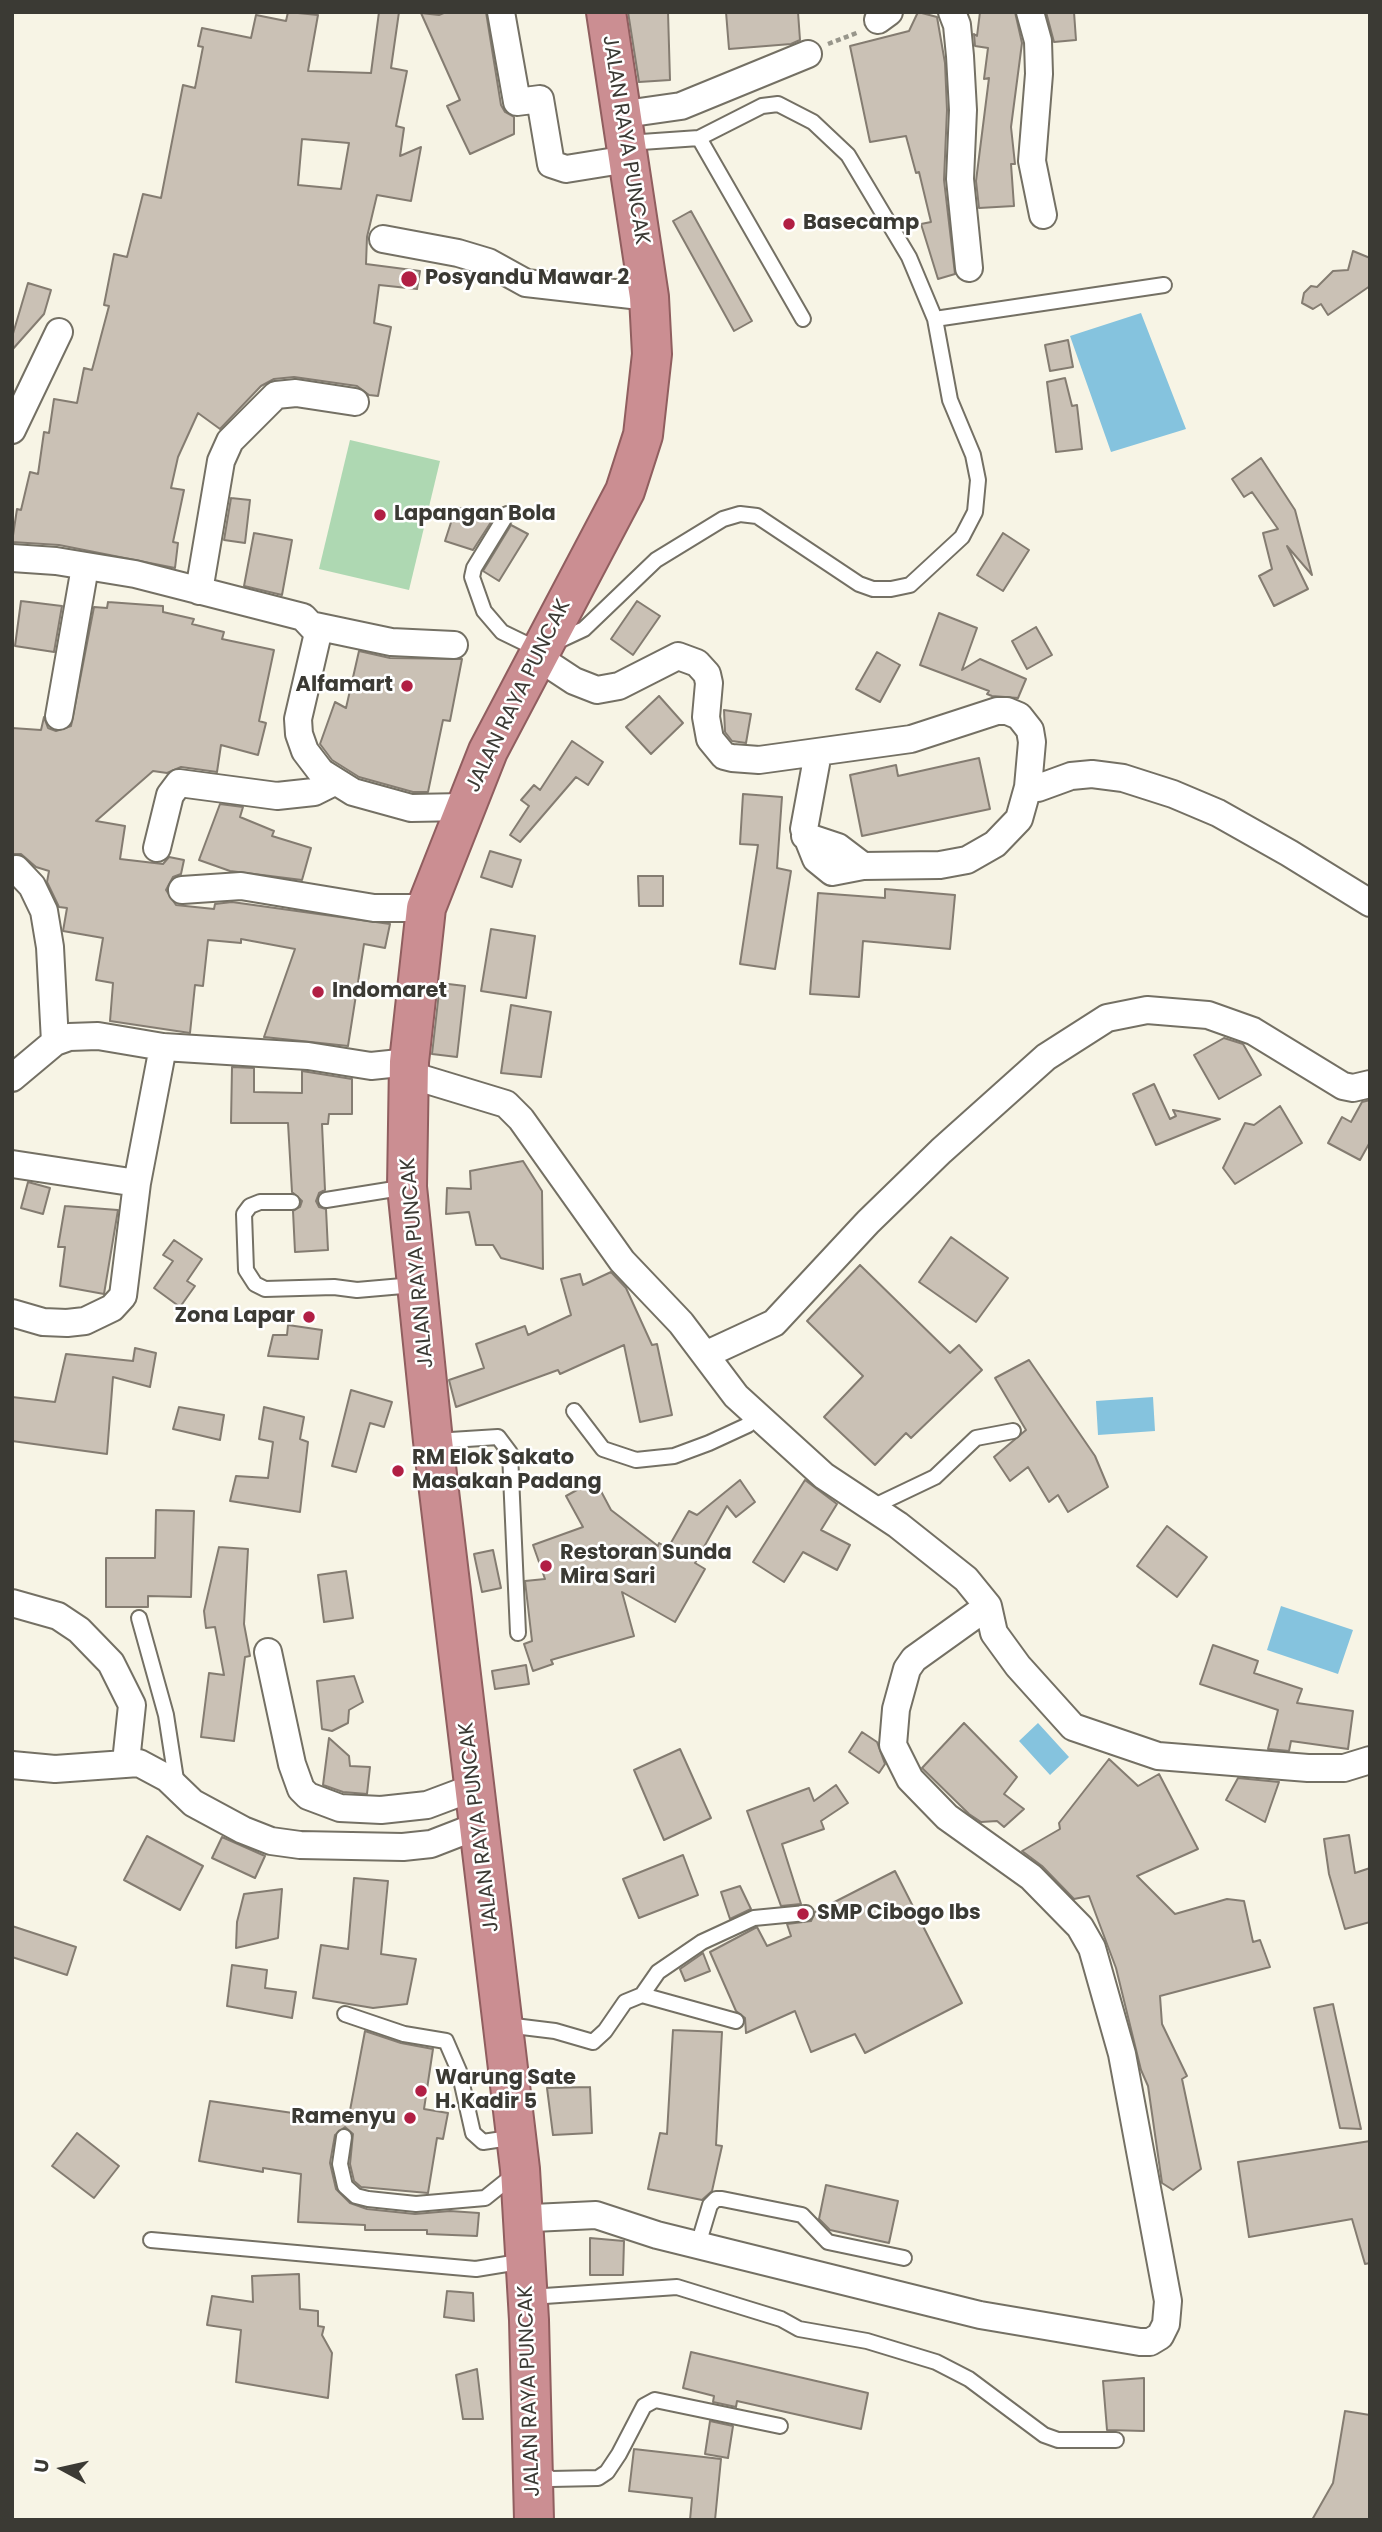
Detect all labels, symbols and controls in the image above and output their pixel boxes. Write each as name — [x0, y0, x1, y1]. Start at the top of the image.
street label: JALAN RAYA PUNCAK — [596, 33, 654, 247]
place label: Basecamp — [803, 211, 919, 237]
marker: Basecamp — [781, 216, 797, 232]
place label: Posyandu Mawar 2 — [425, 266, 629, 292]
marker: Posyandu Mawar 2 — [399, 269, 419, 289]
place label: Lapangan Bola — [394, 502, 556, 528]
marker: Lapangan Bola — [372, 507, 388, 523]
street label: JALAN RAYA PUNCAK — [461, 595, 577, 797]
place label: Alfamart — [295, 673, 393, 699]
marker: Alfamart — [399, 678, 415, 694]
place label: Indomaret — [332, 979, 447, 1005]
marker: Indomaret — [310, 984, 326, 1000]
street label: JALAN RAYA PUNCAK — [396, 1156, 440, 1370]
place label: Zona Lapar — [174, 1304, 295, 1330]
marker: Zona Lapar — [301, 1309, 317, 1325]
place label: RM Elok Sakato Masakan Padang — [412, 1446, 602, 1496]
marker: RM Elok Sakato Masakan Padang — [390, 1463, 406, 1479]
place label: Restoran Sunda Mira Sari — [560, 1541, 732, 1591]
marker: Restoran Sunda Mira Sari — [538, 1558, 554, 1574]
street label: JALAN RAYA PUNCAK — [455, 1720, 505, 1934]
place label: SMP Cibogo Ibs — [817, 1901, 981, 1927]
marker: SMP Cibogo Ibs — [795, 1906, 811, 1922]
place label: Warung Sate H. Kadir 5 — [435, 2066, 576, 2116]
marker: Warung Sate H. Kadir 5 — [413, 2083, 429, 2099]
place label: Ramenyu — [291, 2105, 396, 2131]
marker: Ramenyu — [402, 2110, 418, 2126]
street label: JALAN RAYA PUNCAK — [514, 2285, 546, 2497]
north arrow — [28, 2434, 98, 2504]
text: U — [27, 2457, 56, 2475]

